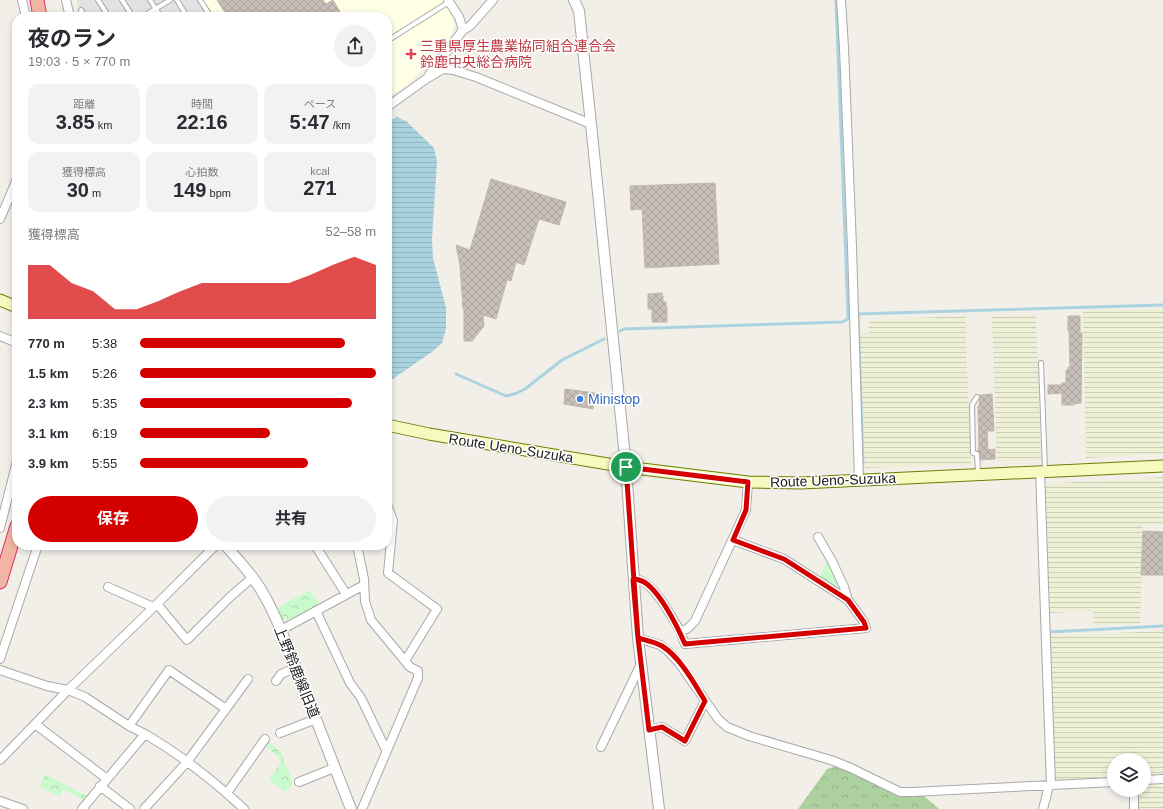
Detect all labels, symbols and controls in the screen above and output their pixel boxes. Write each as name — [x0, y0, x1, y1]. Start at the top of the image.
button: share — [334, 25, 376, 67]
text: 夜のラン — [28, 26, 116, 51]
place label: 三重県厚生農業協同組合連合会 鈴鹿中央総合病院 — [420, 38, 616, 70]
marker: 三重県厚生農業協同組合連合会 鈴鹿中央総合病院 — [405, 48, 417, 60]
text: 19:03 · 5 × 770 m — [28, 54, 130, 69]
text: 距離 — [73, 98, 95, 110]
text: 時間 — [191, 98, 213, 110]
text: ペース — [304, 98, 336, 110]
text: 3.85 — [56, 111, 95, 133]
text: 22:16 — [176, 111, 228, 133]
text: 5:47 — [290, 111, 330, 133]
text: km — [95, 119, 112, 131]
text: /km — [330, 119, 350, 131]
text: kcal — [310, 165, 330, 177]
text: 獲得標高 — [62, 166, 106, 178]
text: 心拍数 — [186, 166, 219, 178]
text: 271 — [303, 177, 337, 199]
text: 30 — [67, 179, 89, 201]
text: 149 — [173, 179, 206, 201]
text: m — [89, 187, 101, 199]
text: bpm — [206, 187, 231, 199]
text: 52–58 m — [325, 224, 376, 239]
text: 獲得標高 — [28, 227, 80, 242]
text: 770 m — [28, 336, 65, 351]
text: 5:38 — [92, 336, 117, 351]
text: 1.5 km — [28, 366, 68, 381]
text: 5:26 — [92, 366, 117, 381]
place label: Ministop — [588, 391, 640, 407]
marker: Ministop — [575, 394, 585, 404]
text: 2.3 km — [28, 396, 68, 411]
text: 5:35 — [92, 396, 117, 411]
text: 3.1 km — [28, 426, 68, 441]
text: 6:19 — [92, 426, 117, 441]
street label: Route Ueno-Suzuka — [447, 430, 575, 466]
pin — [609, 450, 643, 484]
text: 3.9 km — [28, 456, 68, 471]
text: 5:55 — [92, 456, 117, 471]
icon: arrive — [615, 456, 637, 478]
street label: Route Ueno-Suzuka — [770, 470, 896, 490]
button: 保存 — [28, 496, 198, 542]
button: 共有 — [206, 496, 376, 542]
street label: 上野鈴鹿線旧道 — [271, 624, 323, 720]
map controls — [1107, 753, 1151, 797]
button: layers — [1107, 753, 1151, 797]

